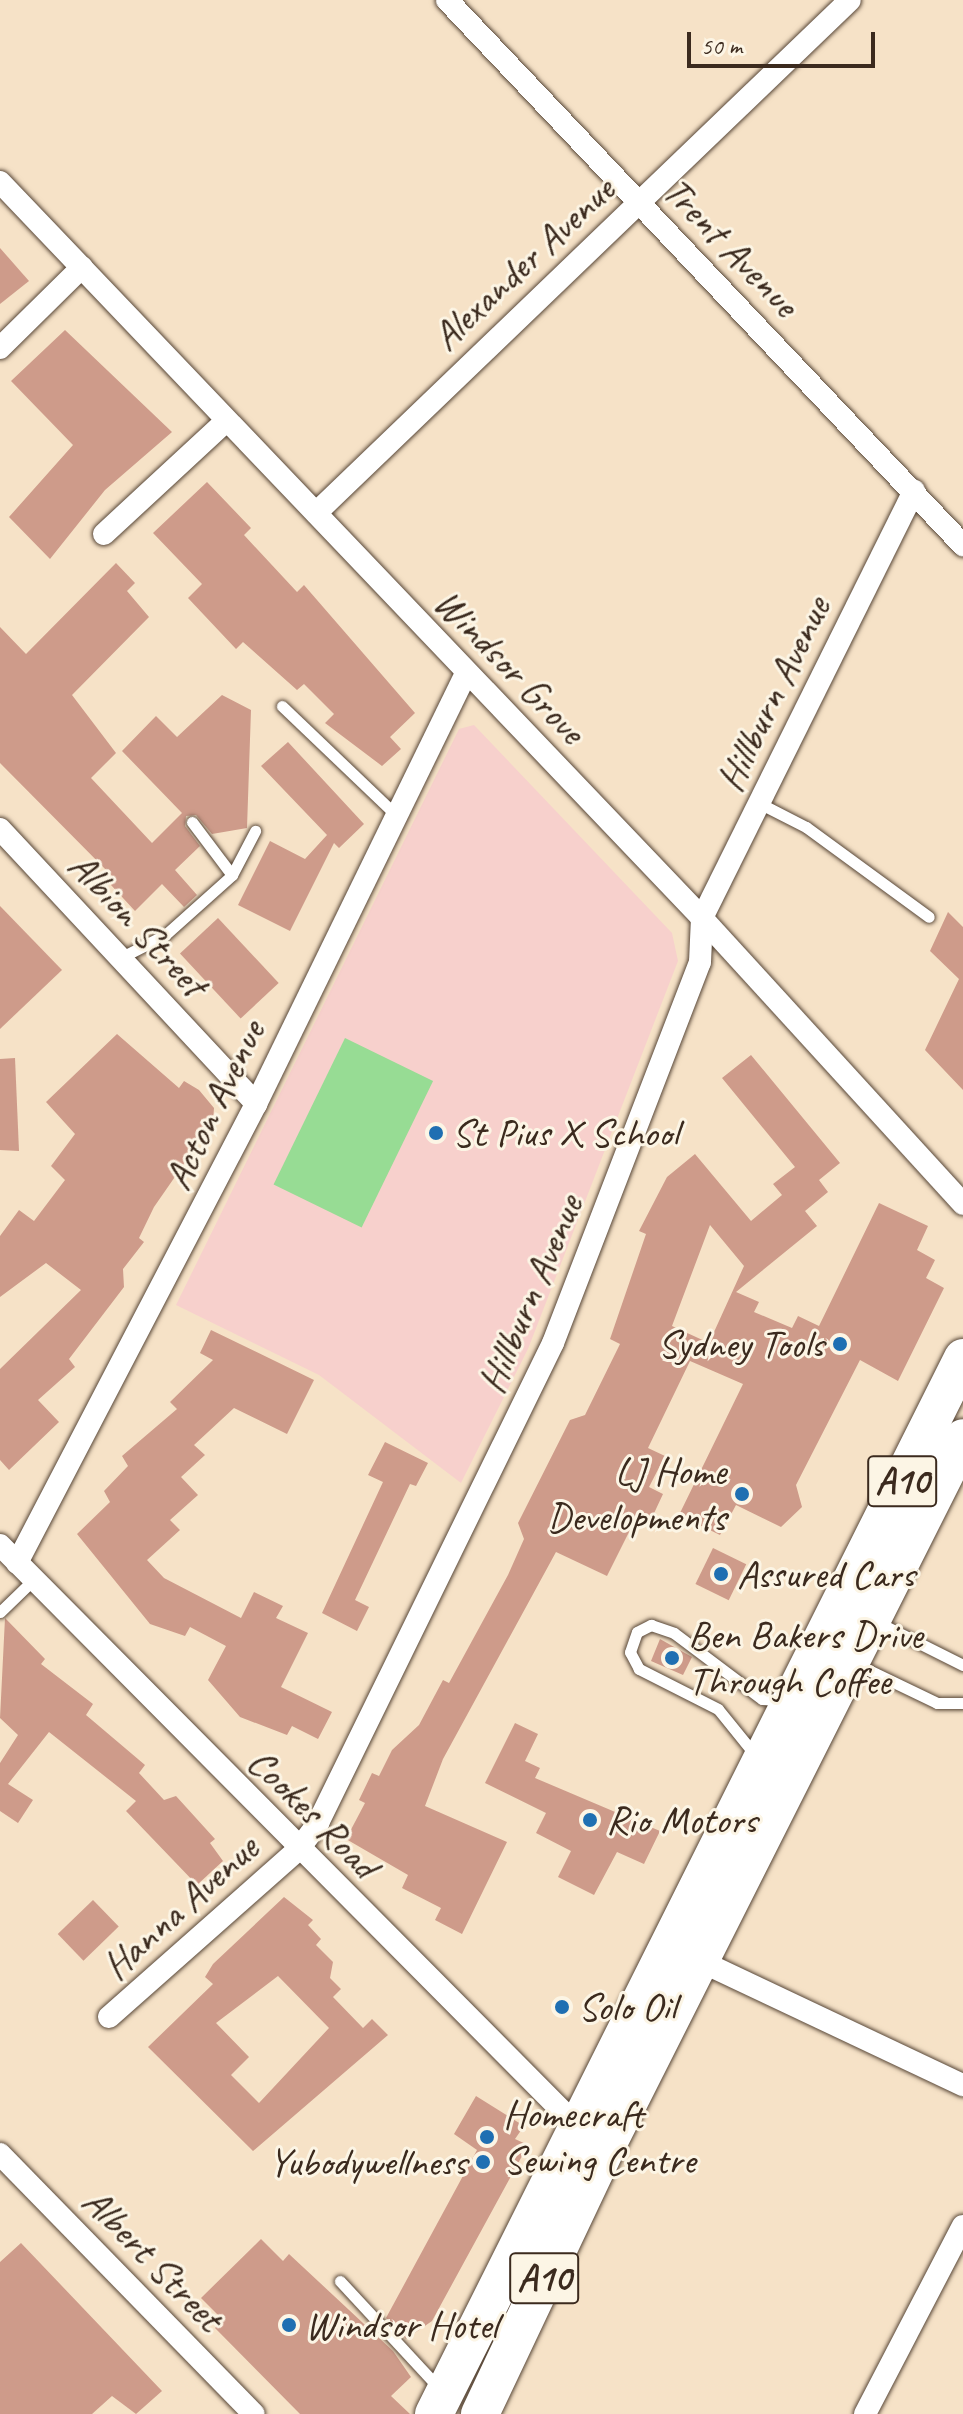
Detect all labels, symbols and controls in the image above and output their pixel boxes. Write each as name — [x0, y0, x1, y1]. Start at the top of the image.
scale bar — [691, 16, 879, 66]
text: 50 m — [701, 31, 742, 61]
street label: Alexander Avenue — [422, 166, 624, 360]
street label: Trent Avenue — [653, 167, 809, 327]
street label: Windsor Grove — [424, 578, 596, 754]
street label: Hillburn Avenue — [705, 589, 841, 799]
street label: Albion Street — [59, 842, 217, 1006]
street label: Acton Avenue — [153, 1013, 275, 1197]
place label: St Pius X School — [452, 1109, 676, 1157]
marker: St Pius X School — [427, 1124, 445, 1142]
street label: Hillburn Avenue — [467, 1188, 593, 1400]
place label: Sydney Tools — [658, 1320, 824, 1368]
marker: Sydney Tools — [831, 1335, 849, 1353]
place label: LJ Home Developments — [547, 1447, 726, 1541]
road number: A10 — [866, 1447, 938, 1515]
marker: LJ Home Developments — [733, 1485, 751, 1503]
place label: Assured Cars — [737, 1550, 916, 1598]
marker: Assured Cars — [712, 1565, 730, 1583]
place label: Ben Bakers Drive Through Coffee — [688, 1611, 925, 1705]
marker: Ben Bakers Drive Through Coffee — [663, 1649, 681, 1667]
street label: Cookes Road — [238, 1738, 388, 1888]
place label: Rio Motors — [606, 1796, 757, 1844]
marker: Rio Motors — [581, 1811, 599, 1829]
street label: Hanna Avenue — [92, 1824, 268, 1990]
place label: Solo Oil — [578, 1983, 677, 2031]
marker: Solo Oil — [553, 1998, 571, 2016]
place label: Homecraft Sewing Centre — [503, 2090, 695, 2184]
marker: Homecraft Sewing Centre — [478, 2128, 496, 2146]
place label: Yubodywellness — [268, 2138, 467, 2186]
marker: Yubodywellness — [474, 2153, 492, 2171]
street label: Albert Street — [73, 2177, 233, 2341]
road number: A10 — [508, 2244, 580, 2312]
place label: Windsor Hotel — [305, 2301, 498, 2349]
marker: Windsor Hotel — [280, 2316, 298, 2334]

